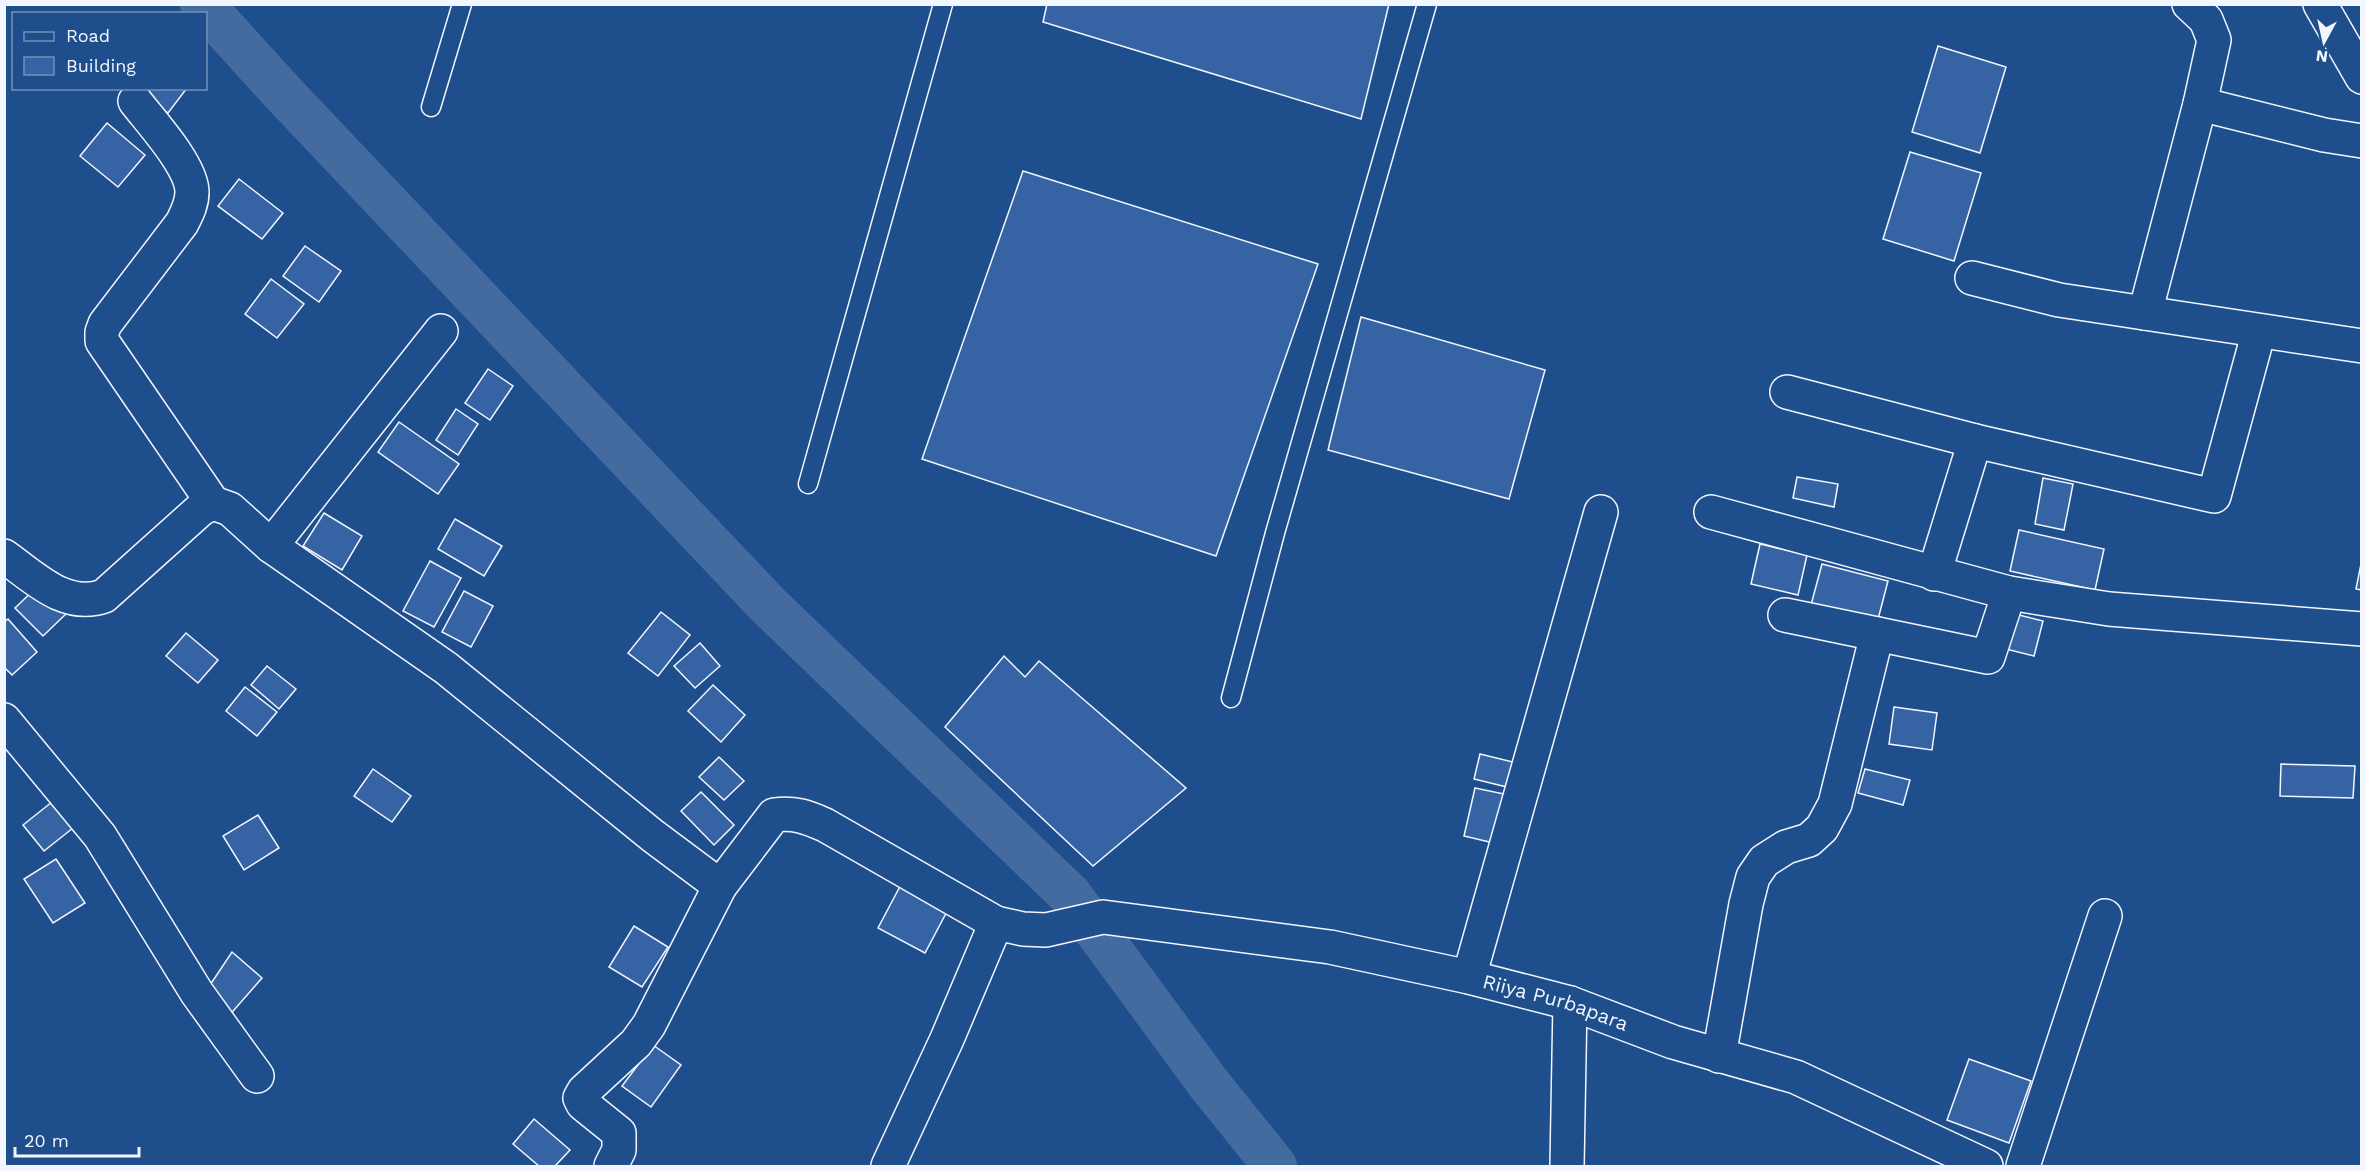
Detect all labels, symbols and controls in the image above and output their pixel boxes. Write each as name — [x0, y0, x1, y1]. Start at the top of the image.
legend — [12, 12, 207, 90]
north arrow — [2294, 12, 2354, 72]
text: Road — [66, 25, 110, 46]
text: N — [2315, 46, 2329, 67]
text: Building — [66, 55, 136, 76]
street label: Riiya Purbapara — [1480, 969, 1632, 1036]
scale bar — [15, 1120, 140, 1158]
text: 20 m — [24, 1130, 69, 1151]

